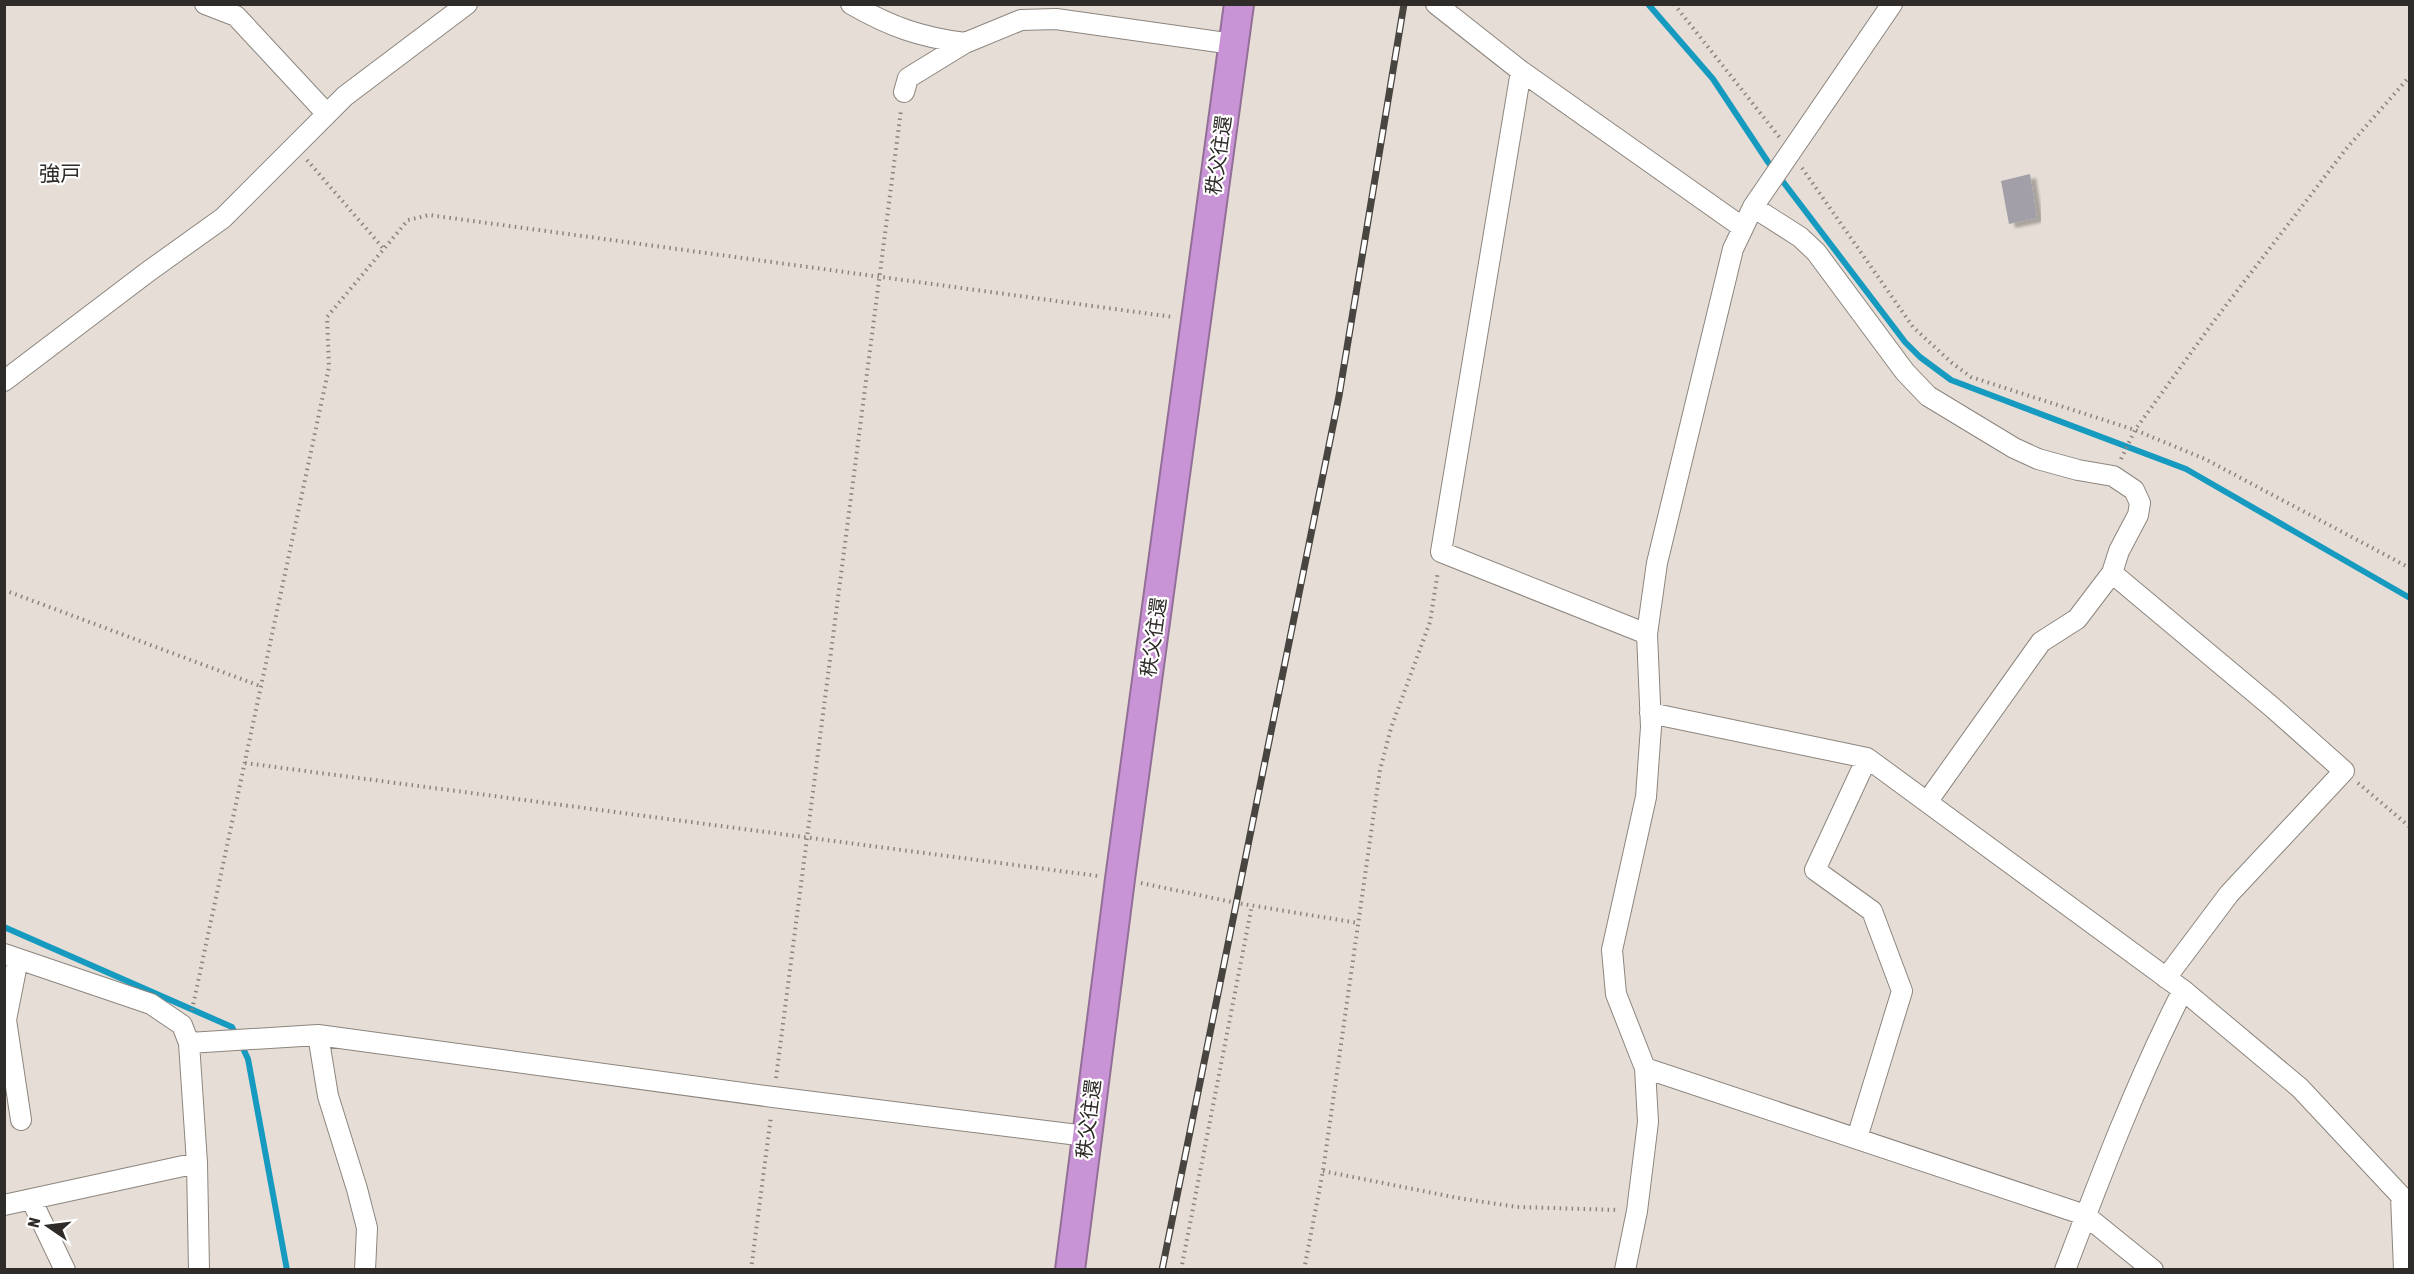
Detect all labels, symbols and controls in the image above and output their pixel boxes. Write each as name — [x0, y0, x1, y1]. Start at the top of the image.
street label: 秩父往還 — [1201, 114, 1235, 196]
district label: 強戸 — [39, 161, 81, 185]
street label: 秩父往還 — [1136, 596, 1170, 678]
street label: 秩父往還 — [1072, 1078, 1104, 1160]
north arrow — [18, 1196, 78, 1256]
text: N — [24, 1216, 43, 1229]

